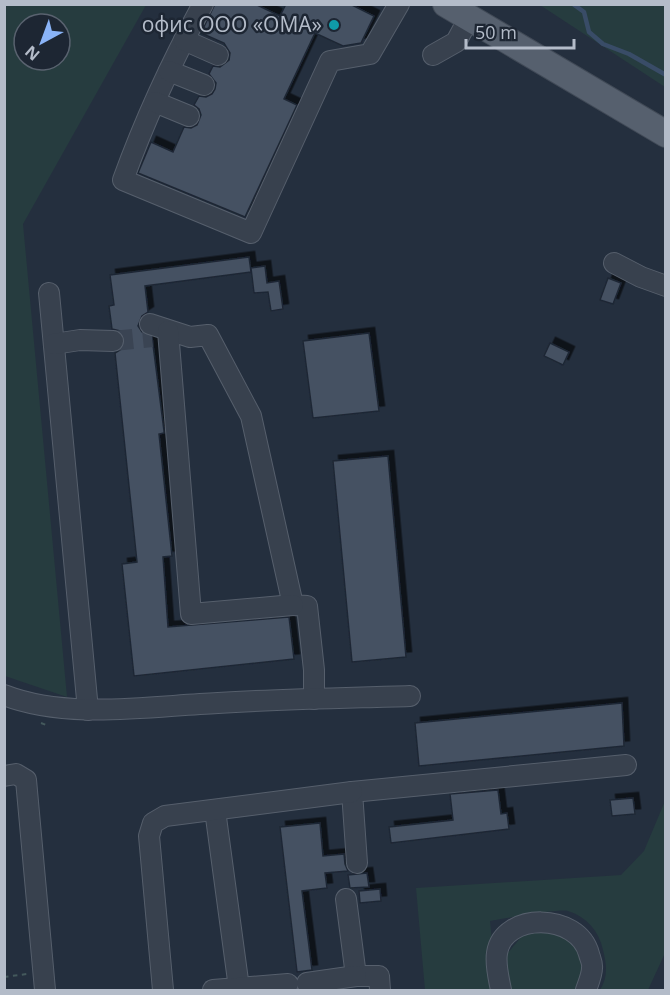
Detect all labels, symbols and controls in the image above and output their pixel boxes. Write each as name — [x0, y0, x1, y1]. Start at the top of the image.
place label: офис ООО «ОМА» — [142, 10, 322, 38]
north arrow — [12, 12, 72, 72]
scale bar — [466, 12, 574, 50]
marker: офис ООО «ОМА» — [327, 18, 341, 32]
text: 50 m — [475, 20, 517, 44]
text: N — [20, 41, 44, 66]

